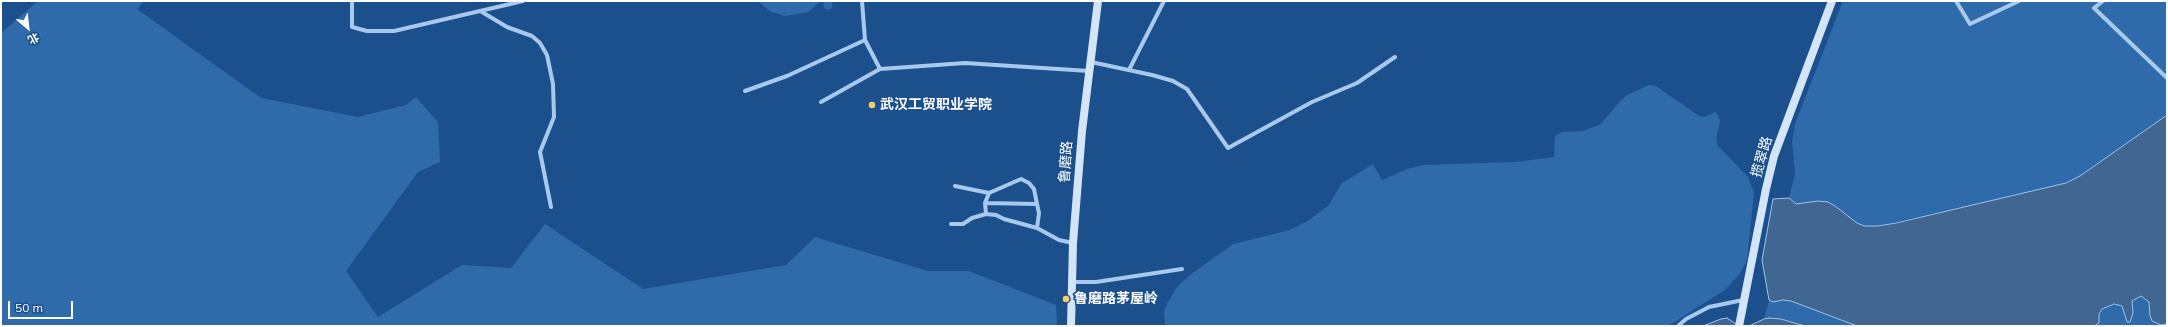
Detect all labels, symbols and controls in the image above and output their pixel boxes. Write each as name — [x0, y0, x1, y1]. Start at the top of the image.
north arrow — [8, 8, 48, 48]
text: 北 — [25, 30, 42, 47]
place label: 武汉工贸职业学院 — [880, 97, 992, 113]
marker: 武汉工贸职业学院 — [867, 100, 877, 110]
street label: 揽翠路 — [1748, 134, 1776, 180]
street label: 鲁磨路 — [1056, 140, 1076, 184]
place label: 鲁磨路茅屋岭 — [1074, 291, 1158, 307]
scale bar — [10, 293, 75, 319]
marker: 鲁磨路茅屋岭 — [1061, 294, 1071, 304]
text: 50 m — [15, 300, 43, 315]

